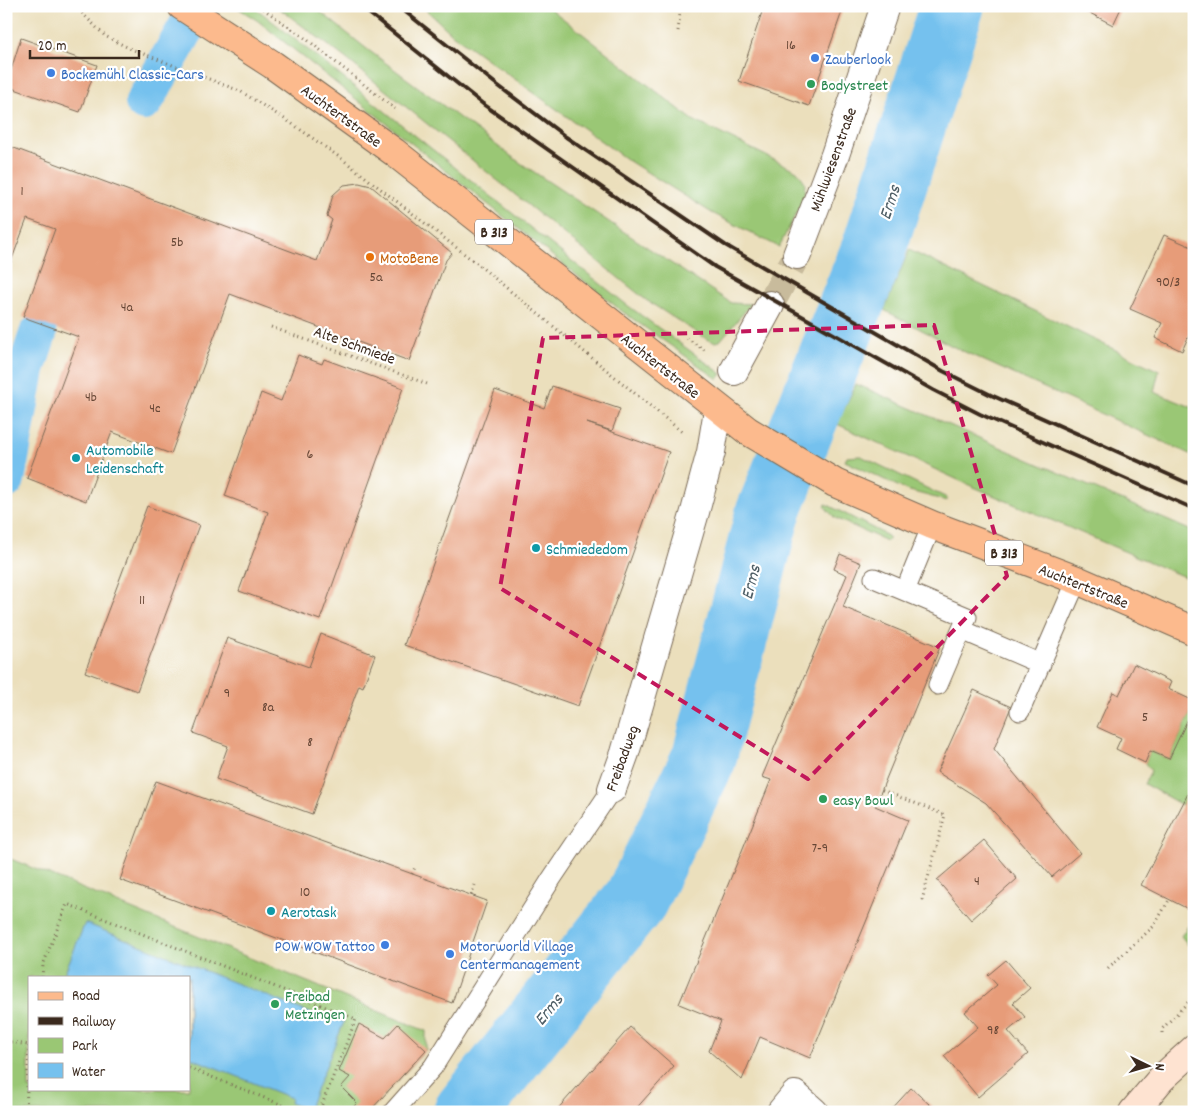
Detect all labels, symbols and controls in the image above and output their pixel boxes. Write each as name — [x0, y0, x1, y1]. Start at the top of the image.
scale bar — [30, 28, 139, 60]
text: 20 m — [38, 36, 66, 58]
house number: 16 — [786, 36, 796, 56]
place label: Zauberlook — [825, 49, 891, 72]
marker: Zauberlook — [809, 52, 821, 64]
place label: Bockemühl Classic-Cars — [61, 64, 204, 87]
marker: Bockemühl Classic-Cars — [45, 67, 57, 79]
place label: Bodystreet — [821, 75, 888, 98]
marker: Bodystreet — [805, 78, 817, 90]
street label: Auchtertstraße — [295, 80, 386, 154]
street label: Mühlwiesenstraße — [805, 104, 864, 215]
house number: 1 — [20, 182, 24, 202]
water label: Erms — [874, 182, 909, 223]
road number: B 313 — [475, 220, 513, 244]
house number: 5b — [171, 233, 183, 253]
place label: MotoBene — [380, 248, 439, 271]
marker: MotoBene — [364, 251, 376, 263]
house number: 5a — [369, 268, 383, 288]
house number: 90/3 — [1156, 273, 1180, 293]
house number: 4a — [121, 298, 134, 318]
street label: Alte Schmiede — [310, 321, 398, 372]
street label: Auchtertstraße — [615, 329, 704, 405]
house number: 4b — [85, 388, 97, 408]
house number: 4c — [149, 399, 161, 419]
place label: Automobile Leidenschaft — [86, 440, 164, 481]
house number: 6 — [307, 445, 314, 465]
marker: Automobile Leidenschaft — [70, 452, 82, 464]
place label: Schmiededom — [546, 539, 628, 562]
road number: B 313 — [985, 540, 1023, 566]
marker: Schmiededom — [530, 542, 542, 554]
street label: Auchtertstraße — [1035, 559, 1131, 616]
water label: Erms — [736, 562, 769, 603]
house number: 11 — [139, 591, 145, 611]
house number: 9 — [224, 684, 230, 704]
house number: 8a — [262, 698, 275, 718]
house number: 5 — [1142, 708, 1148, 728]
street label: Freibadweg — [601, 722, 646, 795]
house number: 8 — [307, 733, 313, 753]
place label: easy Bowl — [833, 790, 893, 813]
marker: easy Bowl — [817, 793, 829, 805]
house number: 7-9 — [812, 839, 828, 859]
house number: 4 — [974, 872, 980, 892]
house number: 10 — [300, 883, 310, 903]
place label: Aerotask — [281, 902, 337, 925]
marker: Aerotask — [265, 905, 277, 917]
place label: POW WOW Tattoo — [275, 936, 375, 959]
place label: Motorworld Village Centermanagement — [460, 936, 580, 977]
marker: POW WOW Tattoo — [379, 939, 391, 951]
marker: Motorworld Village Centermanagement — [444, 948, 456, 960]
legend — [28, 976, 190, 1090]
text: Road — [72, 986, 100, 1008]
place label: Freibad Metzingen — [285, 986, 345, 1027]
water label: Erms — [529, 989, 571, 1032]
marker: Freibad Metzingen — [269, 998, 281, 1010]
text: Railway — [72, 1012, 116, 1034]
house number: 98 — [987, 1021, 999, 1041]
text: Park — [72, 1036, 98, 1058]
north arrow — [1122, 1040, 1172, 1090]
text: Water — [72, 1062, 106, 1084]
text: N — [1149, 1063, 1169, 1071]

